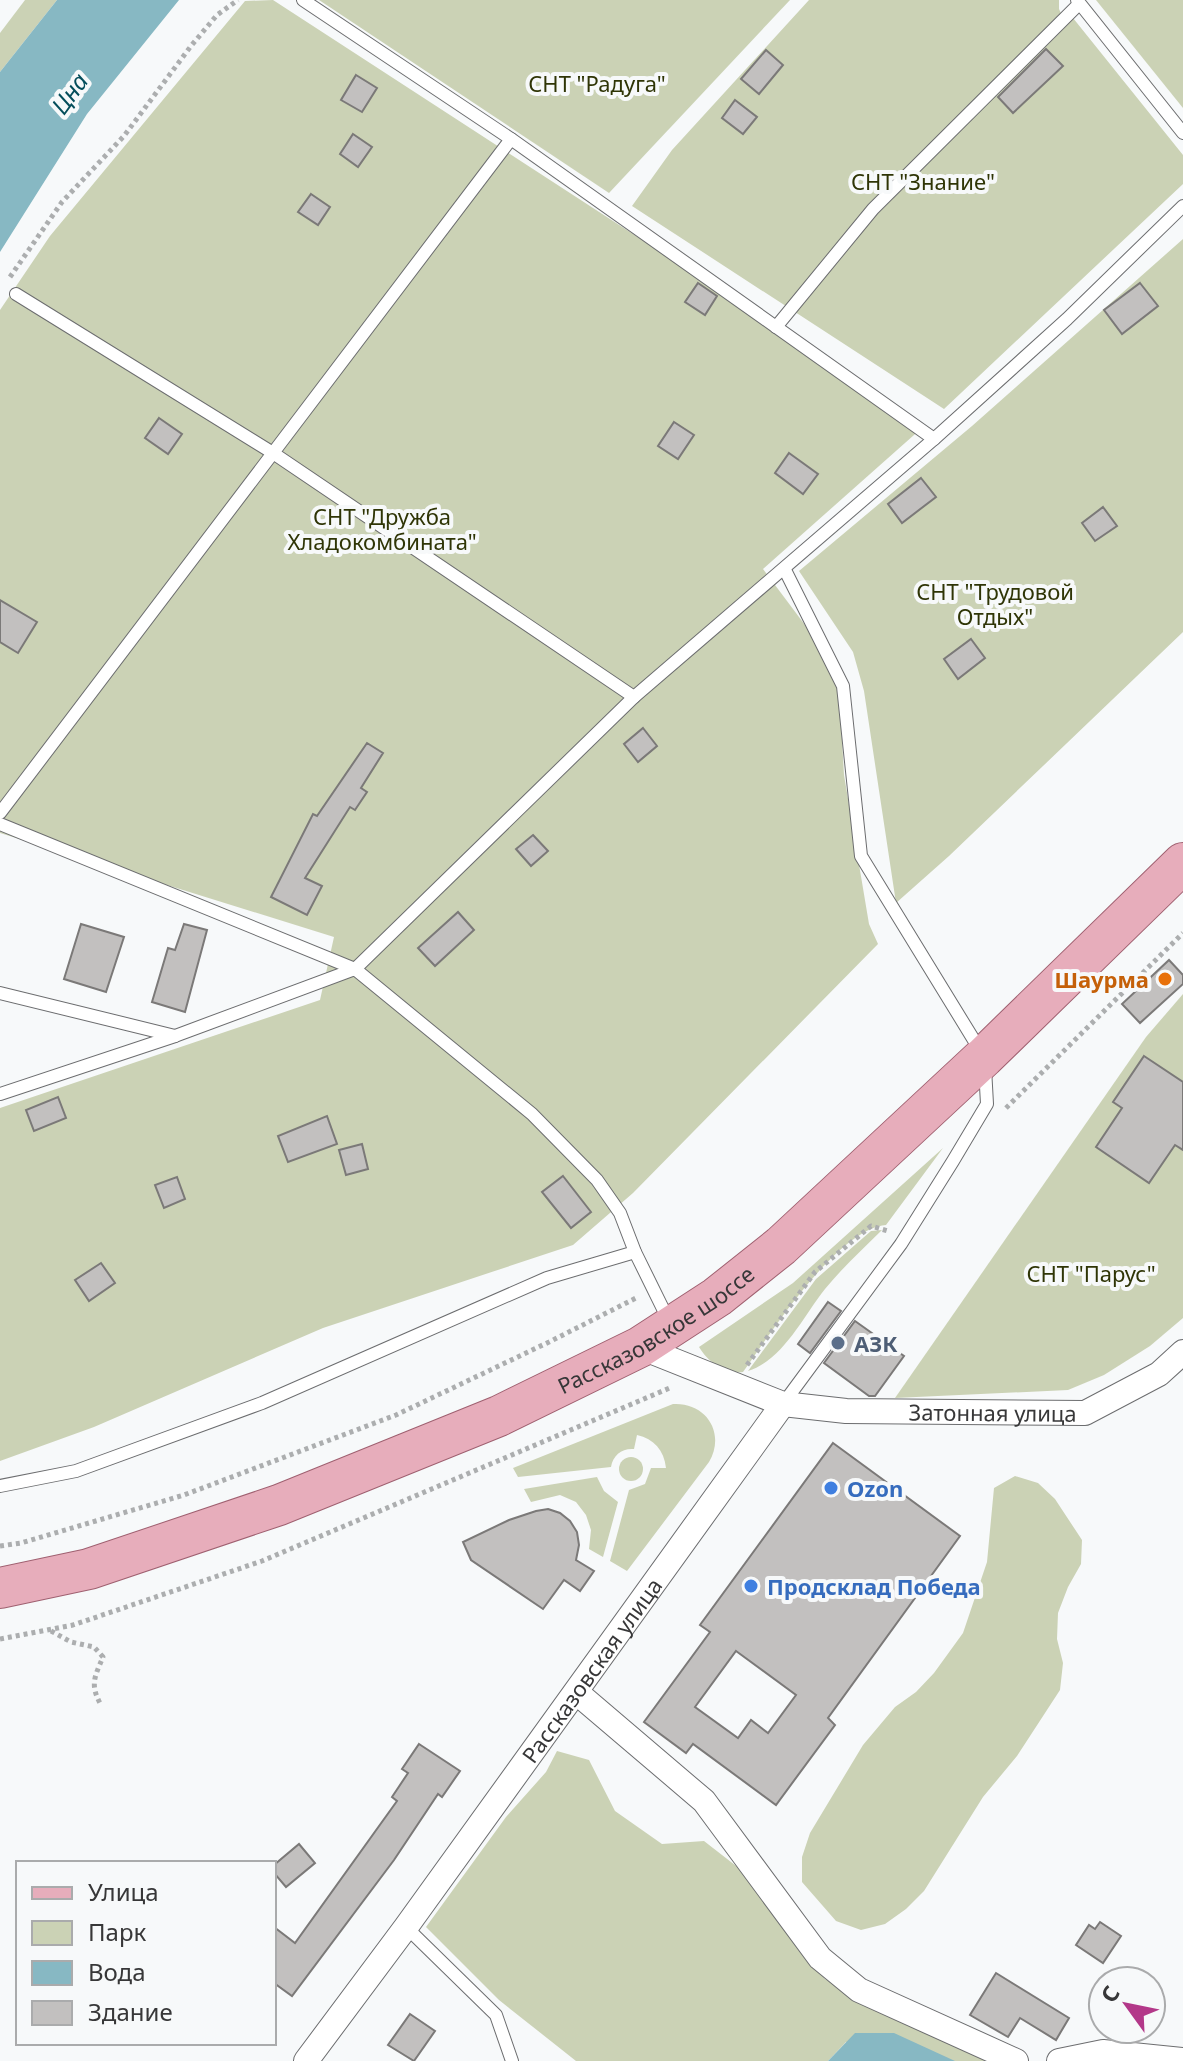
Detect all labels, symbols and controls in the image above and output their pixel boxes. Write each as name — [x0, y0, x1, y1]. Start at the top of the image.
water label: Цна — [43, 65, 95, 120]
park label: СНТ "Радуга" — [528, 68, 666, 98]
park label: СНТ "Знание" — [851, 166, 995, 196]
park label: СНТ "Дружба Хладокомбината" — [287, 501, 477, 556]
park label: СНТ "Трудовой Отдых" — [916, 576, 1074, 631]
place label: Шаурма — [1055, 964, 1149, 994]
marker: Шаурма — [1156, 970, 1174, 988]
street label: Рассказовское шоссе — [552, 1258, 760, 1400]
park label: СНТ "Парус" — [1026, 1258, 1156, 1288]
place label: АЗК — [854, 1328, 898, 1358]
marker: АЗК — [829, 1334, 847, 1352]
street label: Затонная улица — [909, 1397, 1077, 1428]
place label: Ozon — [847, 1473, 903, 1503]
marker: Ozon — [822, 1479, 840, 1497]
street label: Рассказовская улица — [514, 1571, 668, 1769]
place label: Продсклад Победа — [767, 1571, 981, 1601]
marker: Продсклад Победа — [742, 1577, 760, 1595]
legend — [16, 1861, 276, 2045]
text: Улица — [88, 1875, 159, 1908]
text: Парк — [88, 1915, 147, 1948]
text: Вода — [88, 1955, 146, 1988]
north arrow — [1087, 1965, 1167, 2045]
text: С — [1093, 1979, 1126, 2008]
text: Здание — [88, 1995, 173, 2028]

